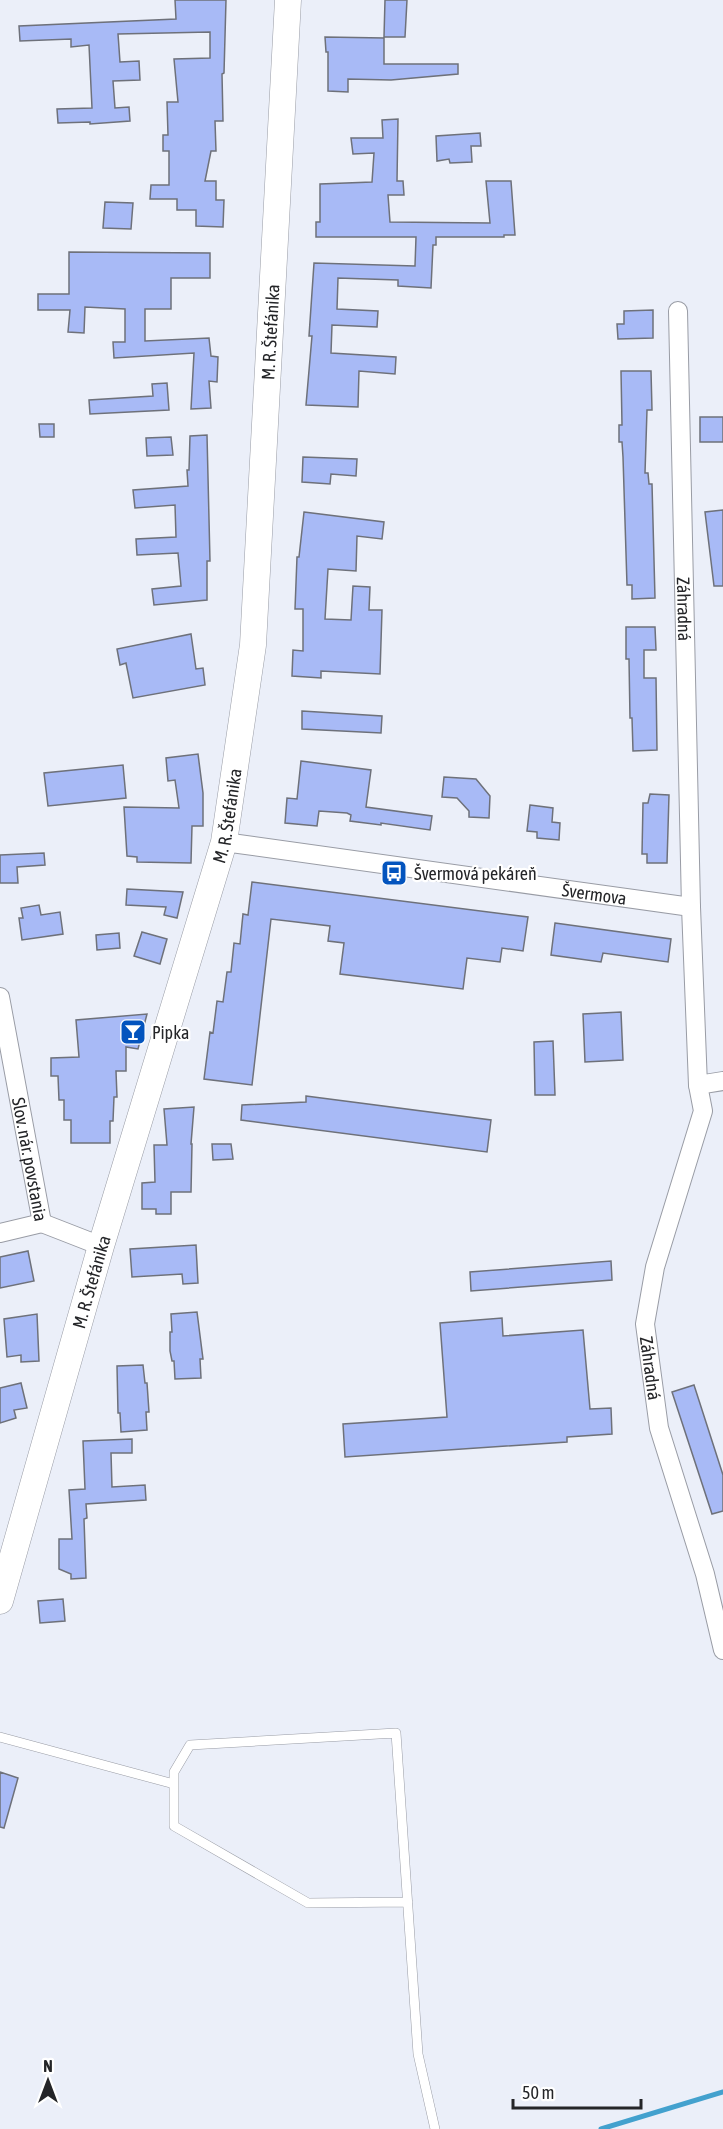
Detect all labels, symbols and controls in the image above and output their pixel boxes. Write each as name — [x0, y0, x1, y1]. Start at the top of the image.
street label: M. R. Štefánika — [257, 284, 283, 380]
street label: Záhradná — [673, 577, 696, 641]
street label: M. R. Štefánika — [208, 767, 245, 865]
bus stop icon: Švermová pekáreň — [379, 858, 409, 888]
place label: Švermová pekáreň — [414, 863, 537, 884]
street label: Švermova — [561, 879, 628, 908]
bar icon: Pipka — [118, 1017, 148, 1047]
place label: Pipka — [152, 1022, 189, 1043]
street label: Slov. nár. povstania — [8, 1095, 52, 1223]
street label: M. R. Štefánika — [68, 1233, 114, 1331]
street label: Záhradná — [636, 1335, 666, 1401]
north arrow — [18, 2051, 78, 2111]
text: N — [43, 2057, 53, 2075]
scale bar — [513, 2072, 640, 2110]
text: 50 m — [522, 2082, 554, 2103]

